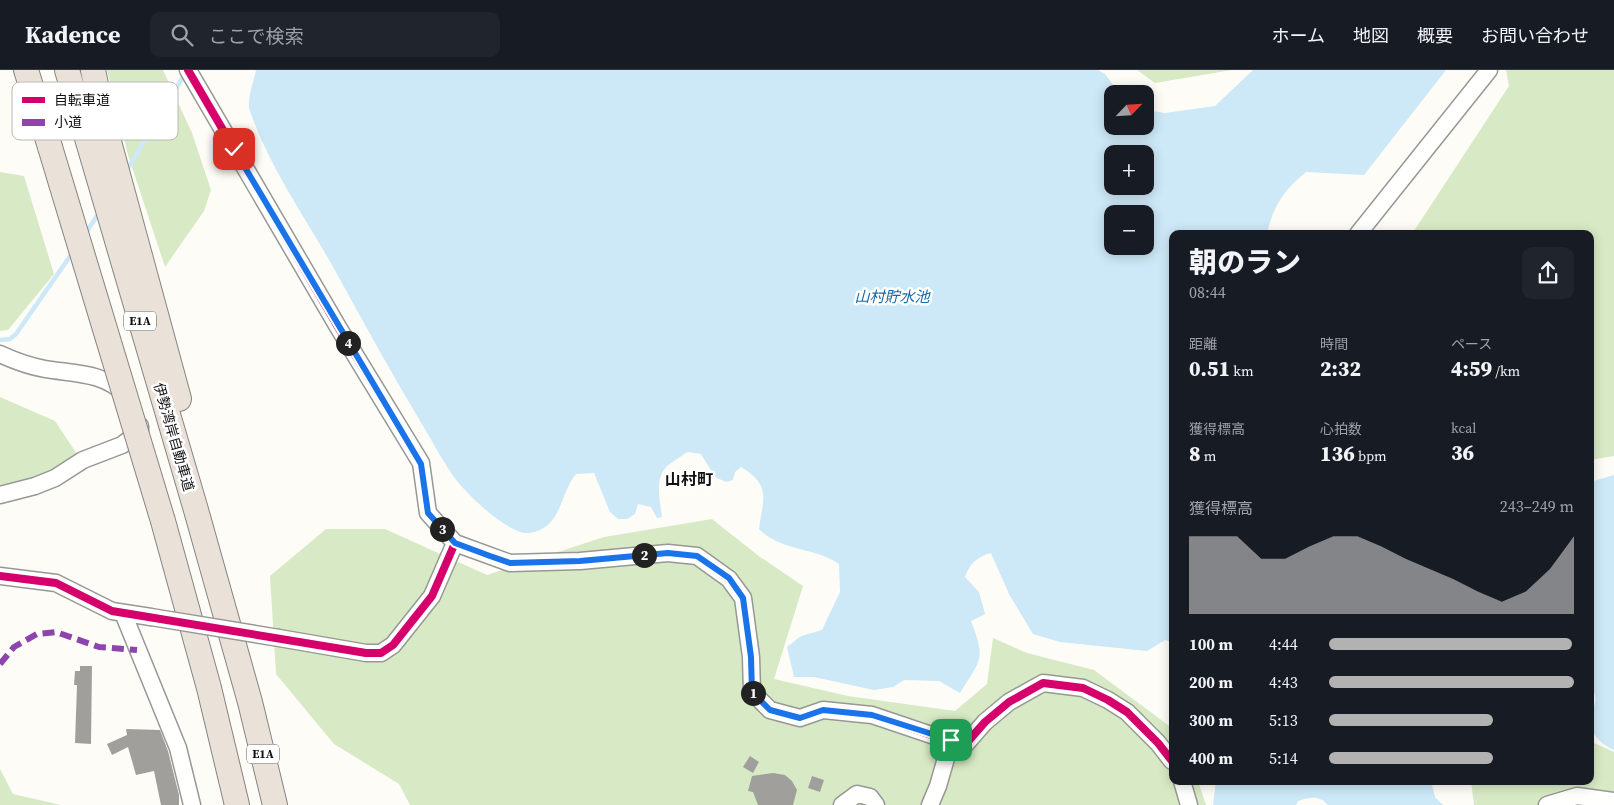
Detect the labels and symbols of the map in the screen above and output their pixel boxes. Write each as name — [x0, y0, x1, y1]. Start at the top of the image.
legend — [12, 82, 178, 140]
north arrow — [1104, 85, 1154, 135]
text: 自転車道 — [54, 90, 110, 110]
text: 小道 — [54, 112, 82, 132]
pin — [213, 128, 255, 170]
water label: 山村貯水池 — [854, 286, 931, 307]
road number: E1A — [124, 312, 156, 330]
pin: 4 — [336, 330, 360, 356]
street label: 伊勢湾岸自動車道 — [149, 380, 199, 494]
district label: 山村町 — [665, 468, 713, 490]
pin: 3 — [430, 516, 454, 542]
pin: 2 — [632, 542, 656, 568]
pin: 1 — [740, 680, 766, 706]
pin — [930, 719, 972, 761]
road number: E1A — [247, 744, 279, 764]

